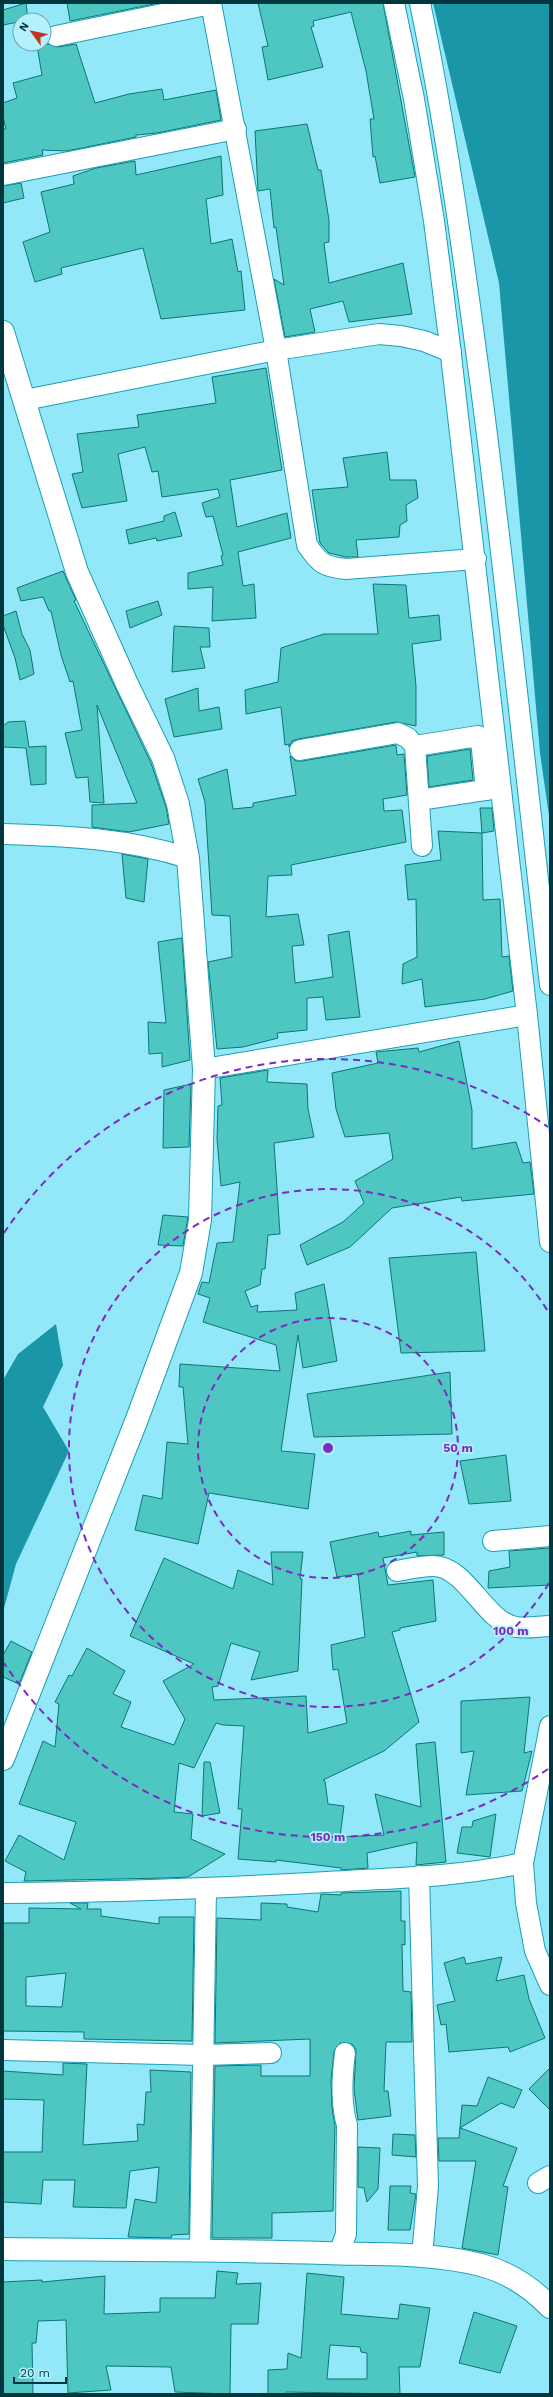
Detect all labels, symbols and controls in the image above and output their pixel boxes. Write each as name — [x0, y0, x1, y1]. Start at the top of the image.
north arrow — [12, 12, 52, 52]
text: N — [16, 20, 32, 34]
centre of rings — [321, 1441, 335, 1455]
text: 50 m — [443, 1441, 473, 1455]
text: 100 m — [493, 1624, 529, 1638]
text: 150 m — [311, 1830, 345, 1844]
scale bar — [14, 2359, 66, 2385]
text: 20 m — [20, 2366, 50, 2380]

